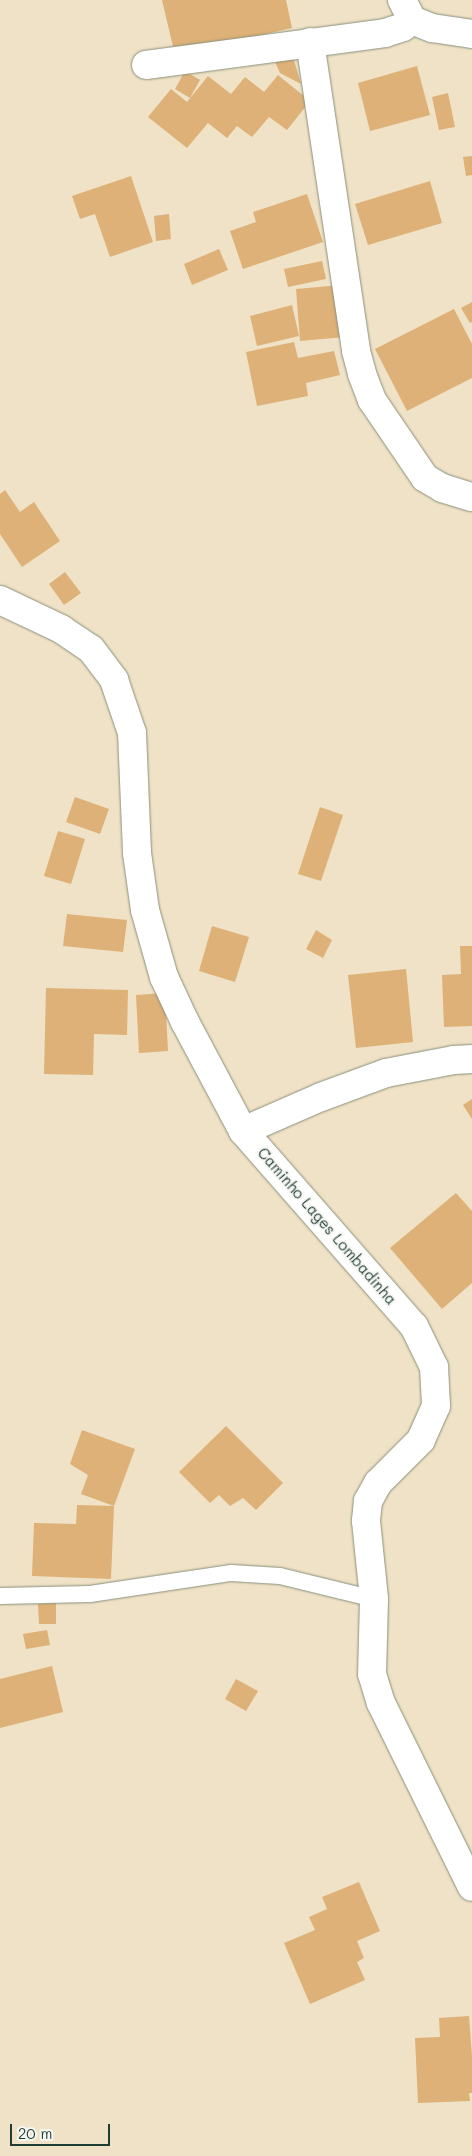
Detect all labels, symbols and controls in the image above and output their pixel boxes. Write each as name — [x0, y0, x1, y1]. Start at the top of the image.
street label: Caminho Lages Lombadinha — [254, 1144, 400, 1308]
scale bar — [12, 2114, 112, 2146]
text: 20 m — [18, 2123, 52, 2143]

